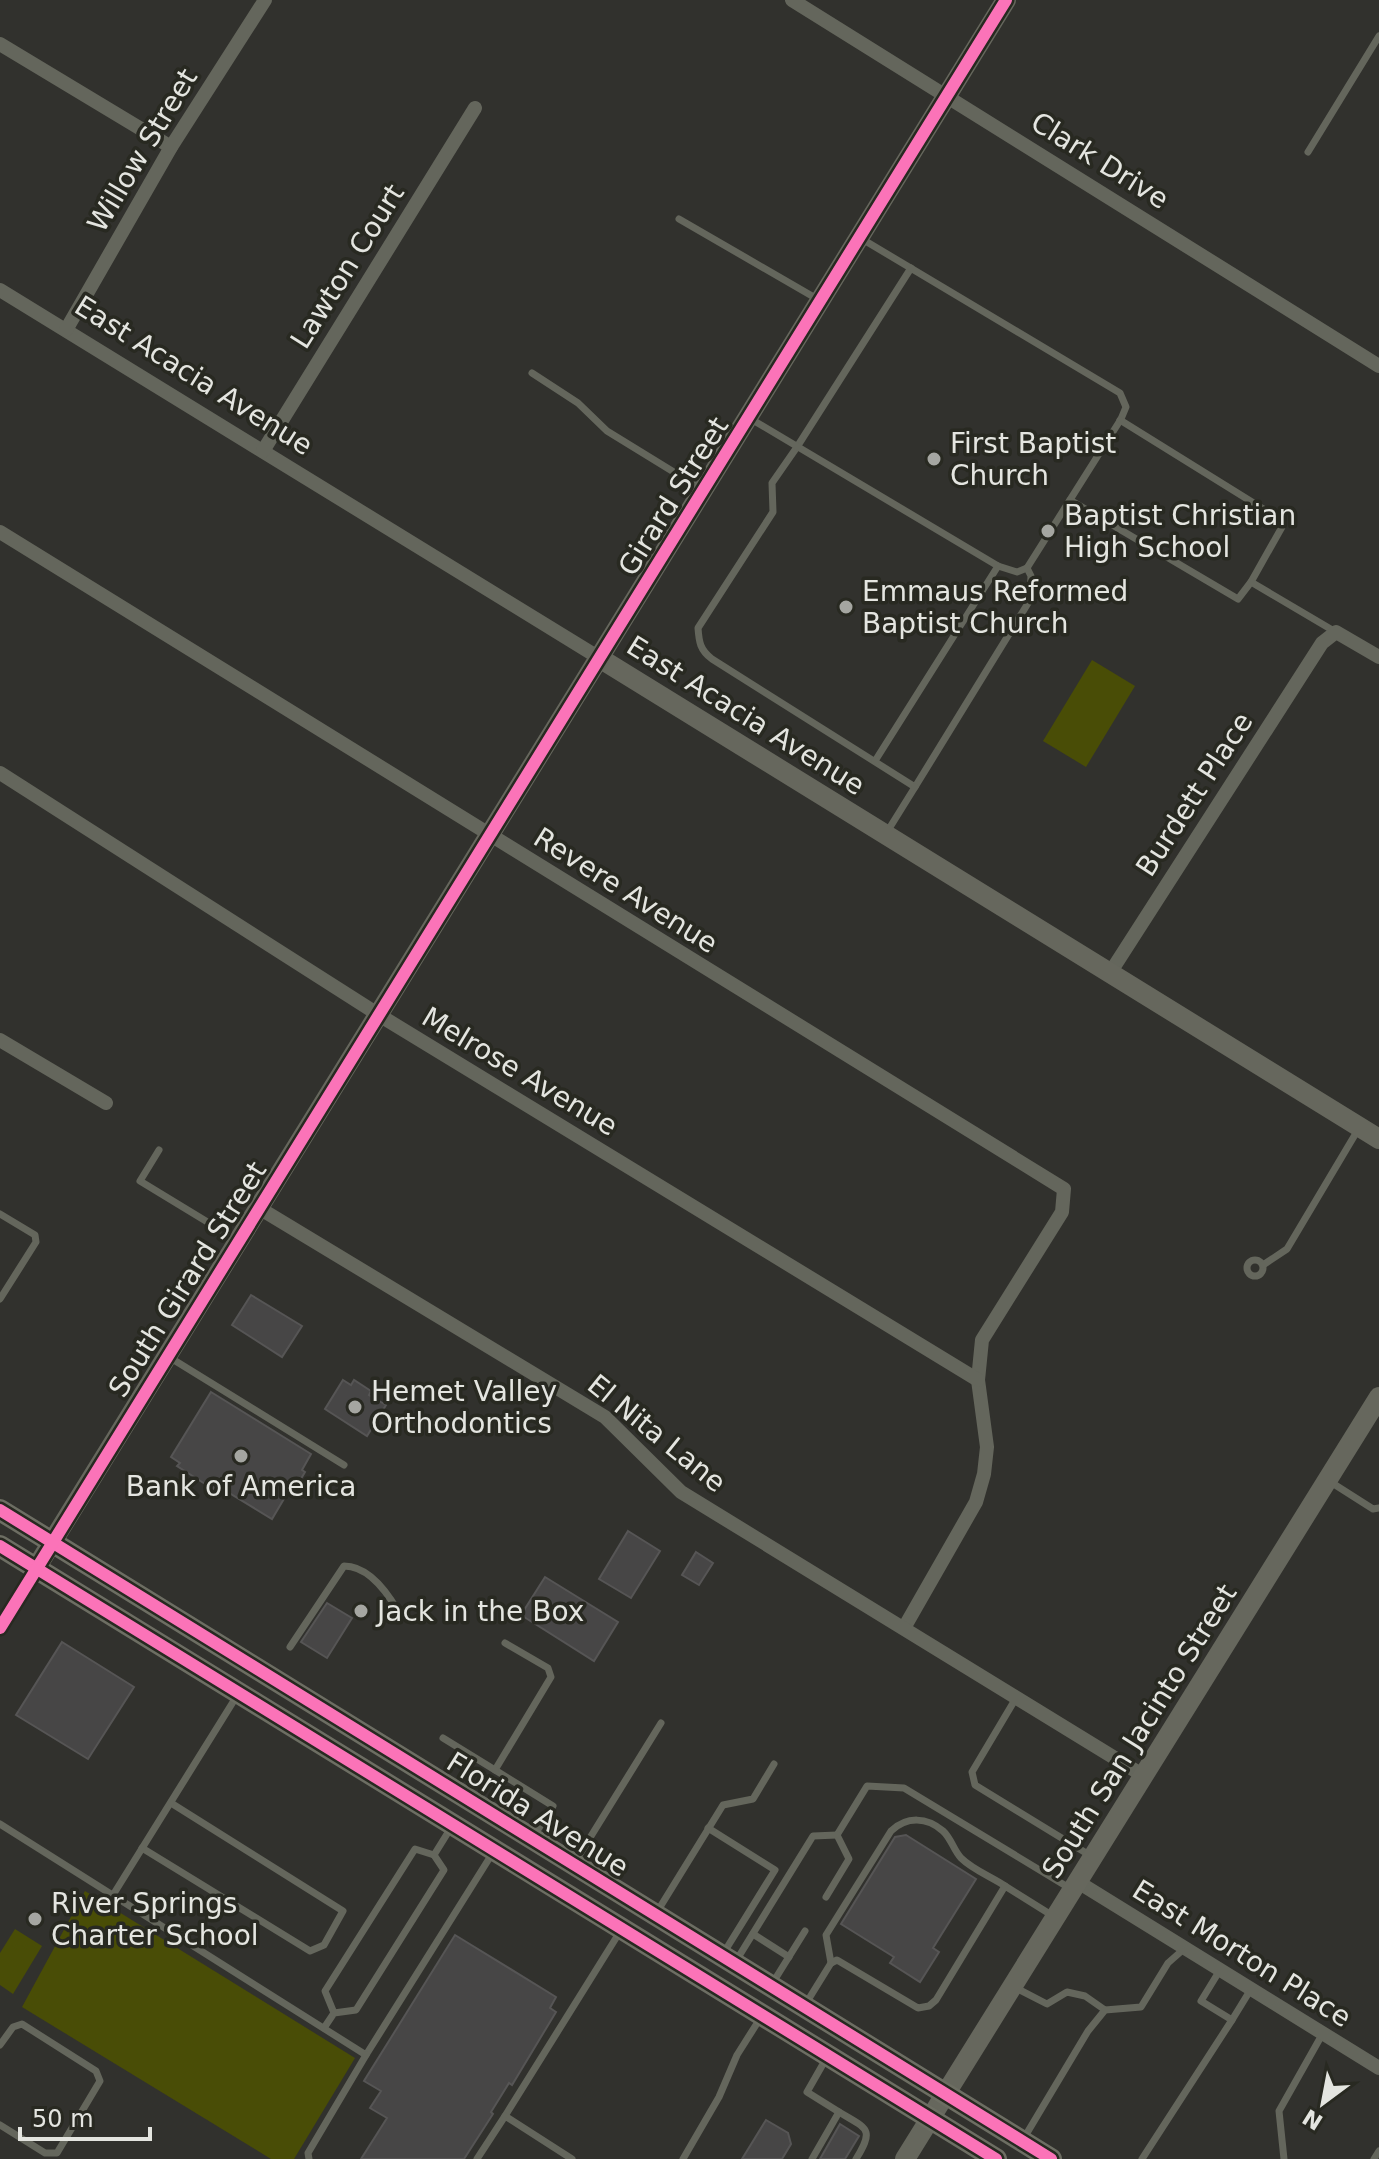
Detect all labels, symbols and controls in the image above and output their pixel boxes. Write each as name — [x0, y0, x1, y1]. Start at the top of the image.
street label: Willow Street — [81, 63, 204, 238]
street label: Clark Drive — [1025, 105, 1175, 216]
street label: Lawton Court — [284, 178, 411, 354]
street label: East Acacia Avenue — [69, 289, 319, 462]
street label: Girard Street — [611, 411, 735, 582]
place label: First Baptist Church — [950, 427, 1116, 492]
marker: First Baptist Church — [925, 450, 943, 468]
place label: Baptist Christian High School — [1064, 499, 1296, 564]
marker: Baptist Christian High School — [1039, 522, 1057, 540]
place label: Emmaus Reformed Baptist Church — [862, 575, 1128, 640]
marker: Emmaus Reformed Baptist Church — [837, 598, 855, 616]
street label: East Acacia Avenue — [621, 629, 871, 802]
street label: Burdett Place — [1129, 706, 1260, 882]
street label: Revere Avenue — [528, 821, 724, 960]
street label: Melrose Avenue — [416, 1000, 623, 1143]
street label: South Girard Street — [102, 1156, 273, 1403]
street label: El Nita Lane — [581, 1368, 732, 1499]
place label: Hemet Valley Orthodontics — [371, 1375, 557, 1440]
marker: Hemet Valley Orthodontics — [346, 1398, 364, 1416]
marker: Bank of America — [232, 1447, 250, 1465]
place label: Bank of America — [126, 1470, 356, 1503]
street label: South San Jacinto Street — [1035, 1578, 1244, 1884]
place label: Jack in the Box — [375, 1595, 584, 1628]
marker: Jack in the Box — [352, 1602, 370, 1620]
street label: Florida Avenue — [441, 1745, 635, 1884]
street label: East Morton Place — [1126, 1873, 1357, 2034]
place label: River Springs Charter School — [51, 1887, 259, 1952]
marker: River Springs Charter School — [26, 1910, 44, 1928]
north arrow — [1283, 2063, 1363, 2143]
scale bar — [20, 2091, 150, 2141]
text: N — [1298, 2104, 1327, 2135]
text: 50 m — [32, 2105, 94, 2133]

